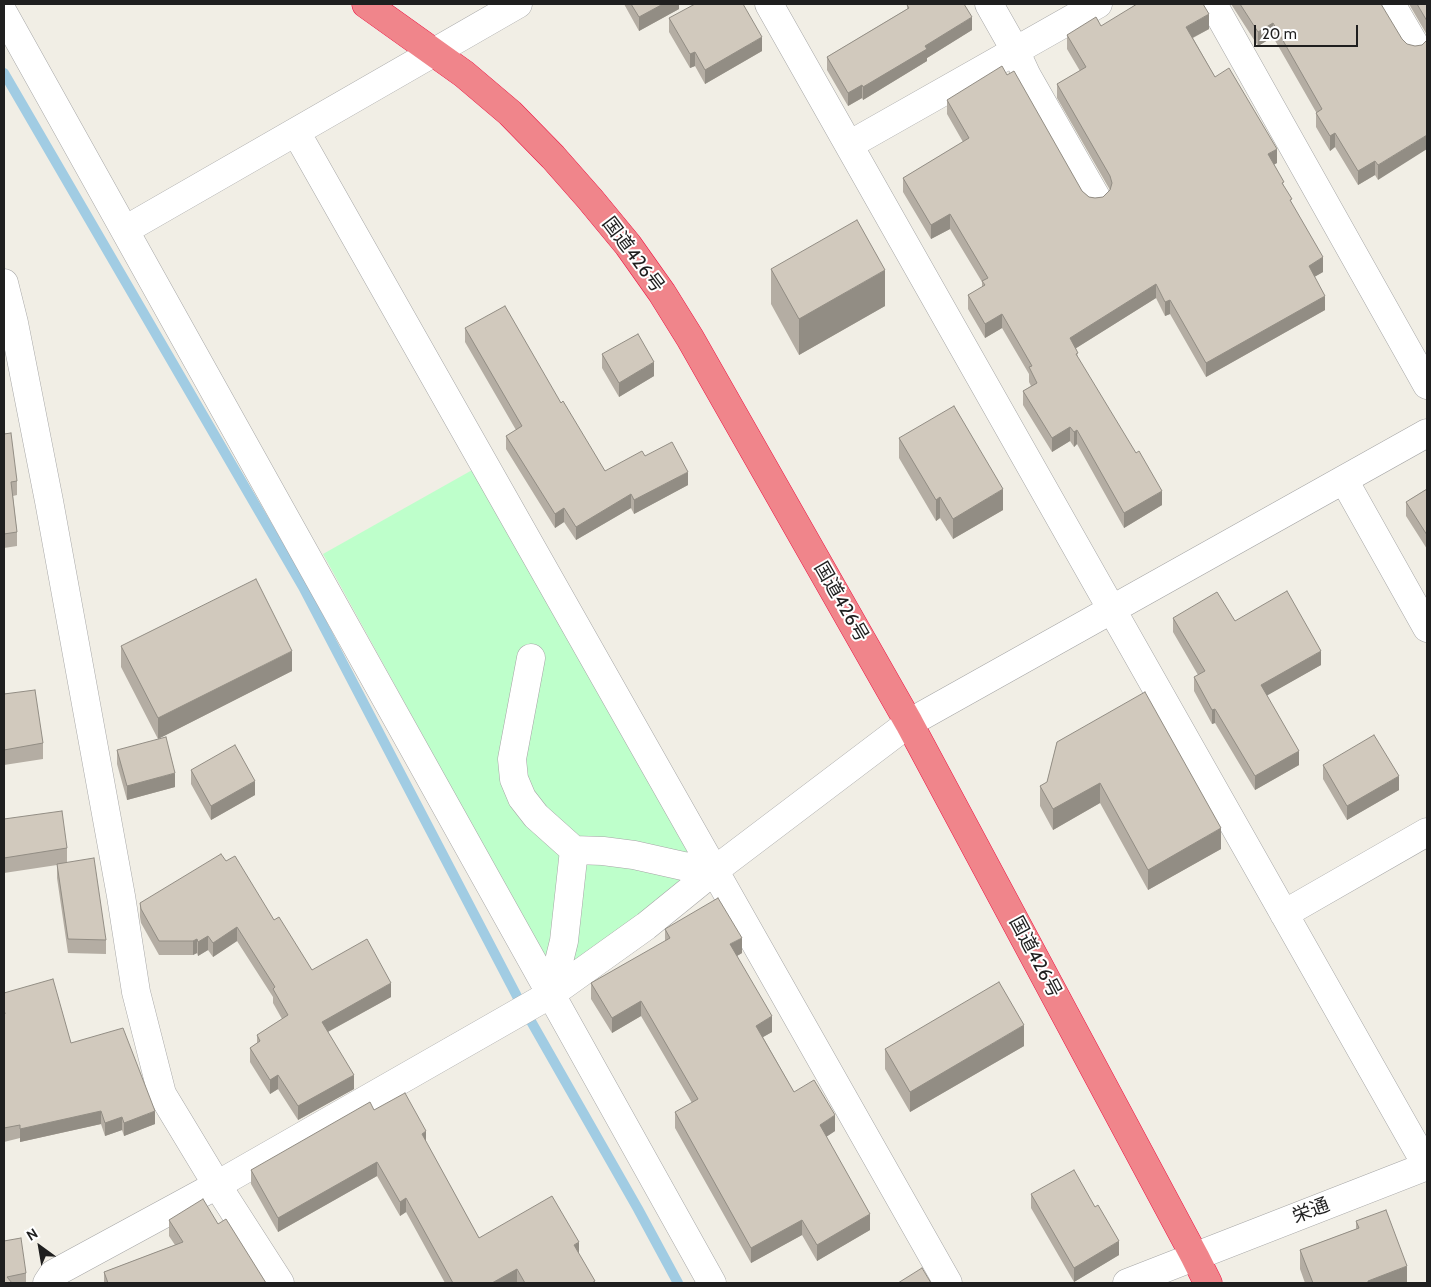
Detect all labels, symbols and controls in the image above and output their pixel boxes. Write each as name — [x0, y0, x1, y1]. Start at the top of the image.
scale bar — [1256, 15, 1360, 47]
text: 20 m — [1262, 25, 1297, 43]
street label: 国道426号 — [597, 213, 669, 297]
street label: 国道426号 — [809, 558, 873, 646]
street label: 国道426号 — [1004, 912, 1066, 1002]
street label: 栄通 — [1289, 1194, 1333, 1228]
north arrow — [15, 1222, 65, 1272]
text: N — [23, 1224, 41, 1245]

